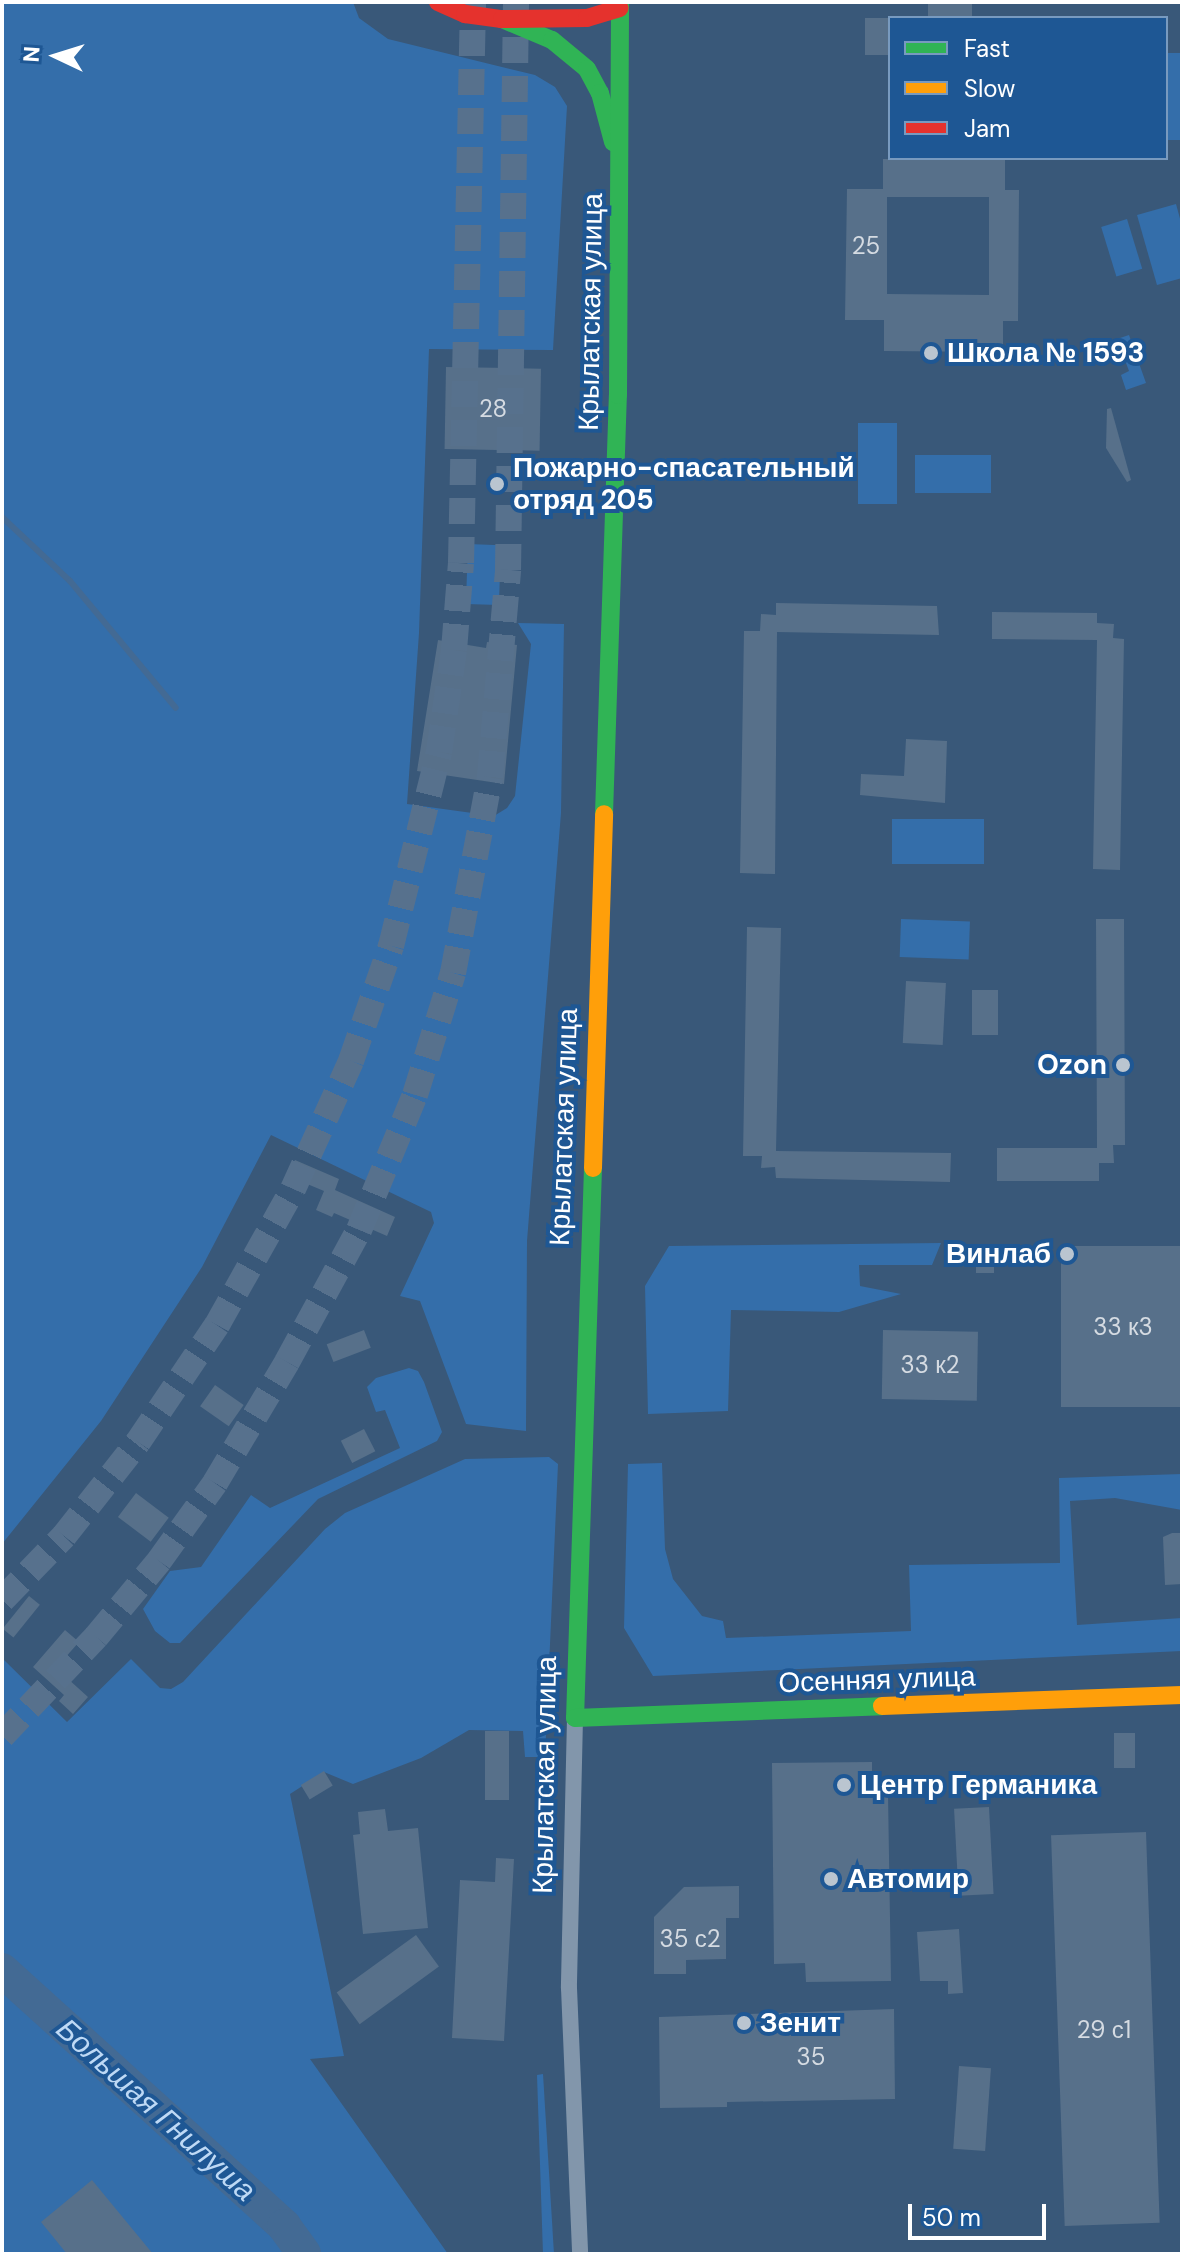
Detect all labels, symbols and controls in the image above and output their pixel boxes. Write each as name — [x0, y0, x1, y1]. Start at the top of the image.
north arrow — [16, 16, 96, 96]
legend — [888, 16, 1168, 160]
text: Fast — [964, 33, 1010, 64]
text: N — [17, 45, 47, 63]
text: Slow — [964, 73, 1015, 104]
text: Jam — [964, 113, 1010, 144]
street label: Крылатская улица — [572, 193, 610, 431]
house number: 25 — [852, 232, 880, 260]
place label: Школа № 1593 — [947, 336, 1144, 370]
marker: Школа № 1593 — [922, 344, 940, 362]
house number: 28 — [479, 395, 507, 423]
place label: Пожарно-спасательный отряд 205 — [513, 451, 855, 517]
marker: Пожарно-спасательный отряд 205 — [488, 475, 506, 493]
street label: Крылатская улица — [543, 1008, 585, 1246]
place label: Ozon — [1037, 1048, 1107, 1082]
marker: Ozon — [1114, 1056, 1132, 1074]
place label: Винлаб — [946, 1237, 1051, 1271]
marker: Винлаб — [1058, 1245, 1076, 1263]
house number: 33 к3 — [1093, 1313, 1153, 1341]
house number: 33 к2 — [900, 1351, 960, 1379]
street label: Крылатская улица — [526, 1656, 564, 1894]
street label: Осенняя улица — [778, 1660, 976, 1700]
place label: Центр Германика — [860, 1768, 1097, 1802]
marker: Центр Германика — [835, 1776, 853, 1794]
place label: Автомир — [847, 1862, 969, 1896]
marker: Автомир — [822, 1870, 840, 1888]
house number: 35 с2 — [659, 1925, 721, 1953]
place label: Зенит — [760, 2006, 841, 2040]
water label: Большая Гнилуша — [49, 2011, 263, 2209]
marker: Зенит — [735, 2014, 753, 2032]
house number: 29 с1 — [1077, 2016, 1131, 2044]
house number: 35 — [797, 2043, 825, 2071]
scale bar — [912, 2188, 1050, 2238]
text: 50 m — [922, 2202, 981, 2233]

